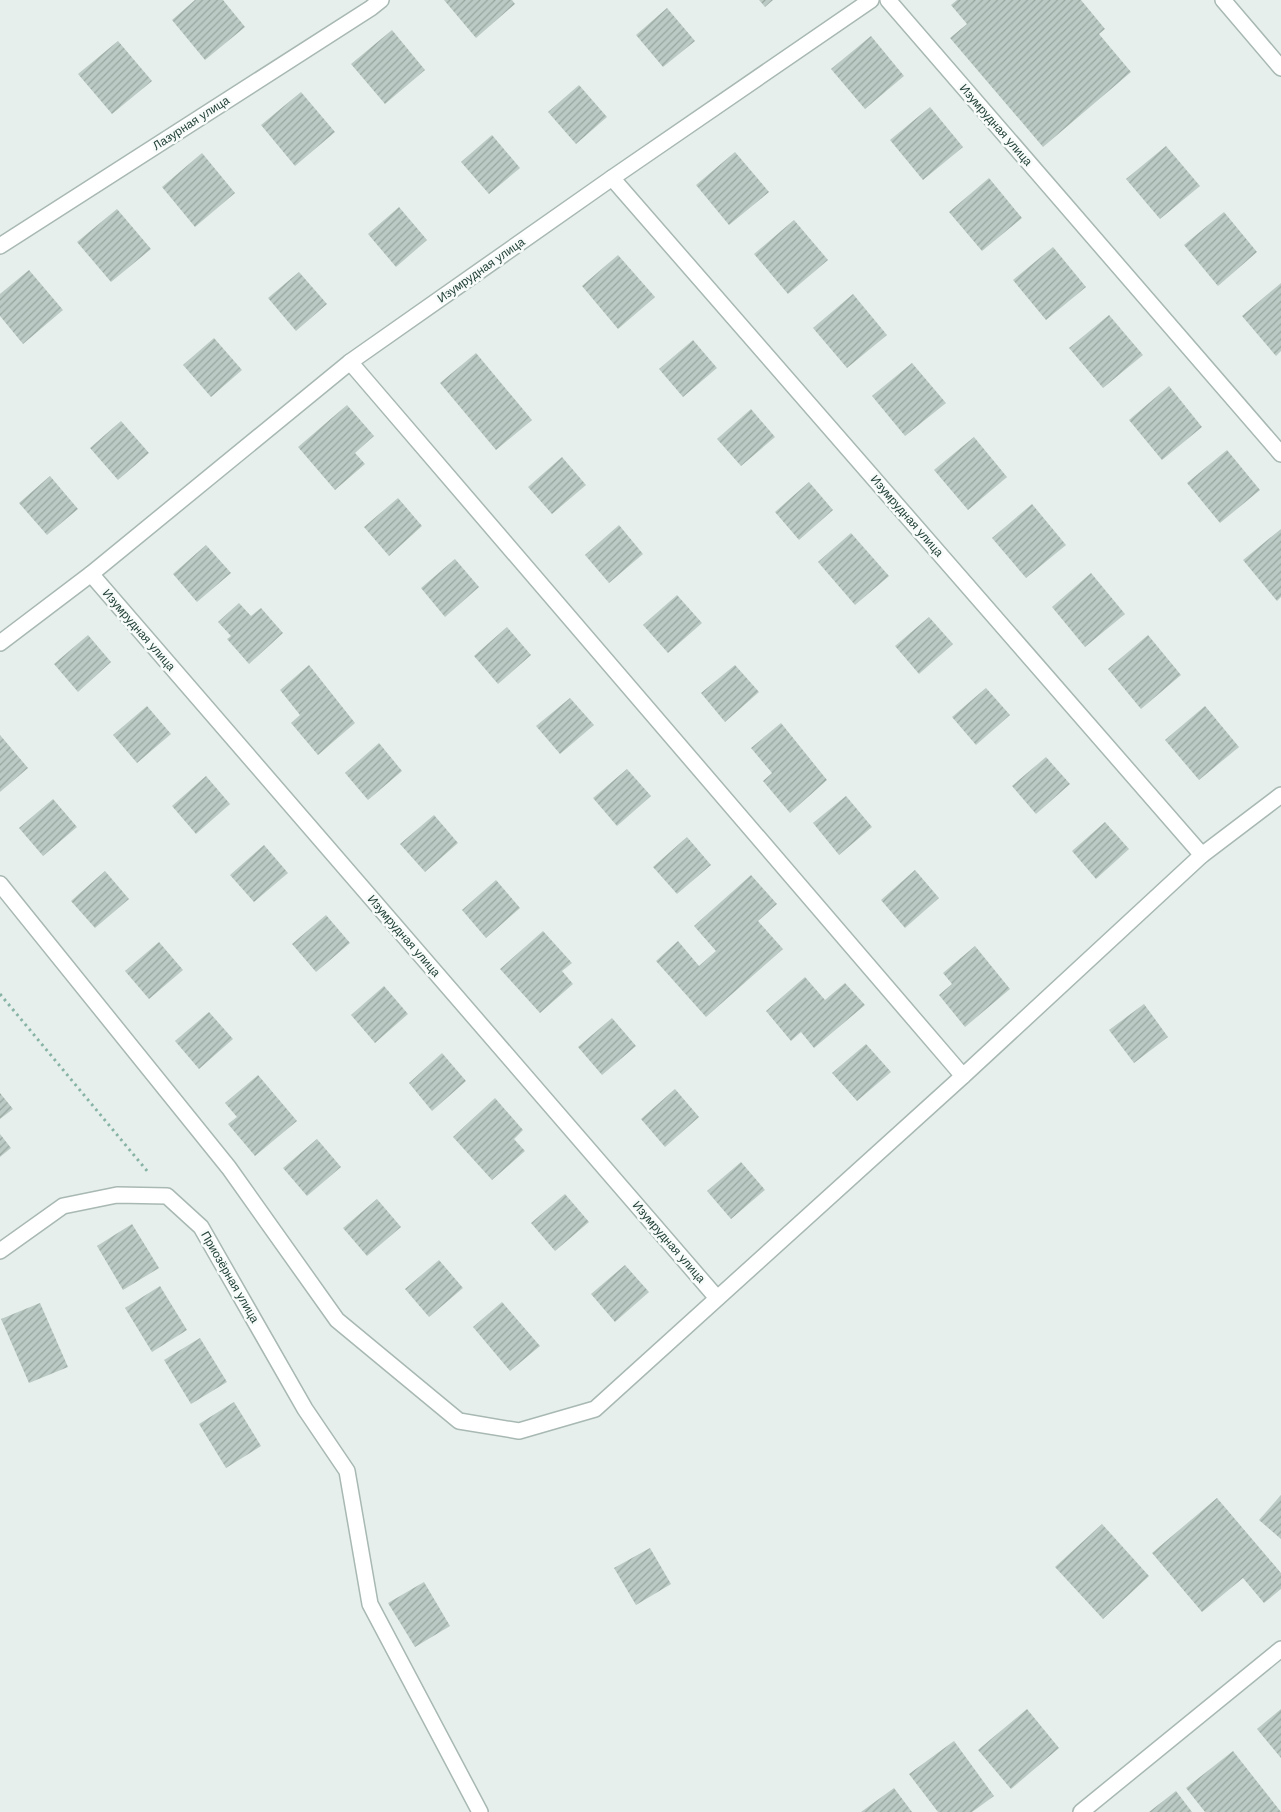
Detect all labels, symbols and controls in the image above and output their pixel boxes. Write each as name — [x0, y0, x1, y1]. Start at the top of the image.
street label: Изумрудная улица — [957, 81, 1035, 169]
street label: Лазурная улица — [150, 93, 232, 153]
street label: Изумрудная улица — [435, 234, 528, 305]
street label: Изумрудная улица — [868, 472, 946, 560]
street label: Изумрудная улица — [100, 586, 178, 674]
street label: Изумрудная улица — [365, 892, 443, 980]
street label: Изумрудная улица — [630, 1198, 708, 1286]
street label: Приозёрная улица — [198, 1229, 262, 1326]

